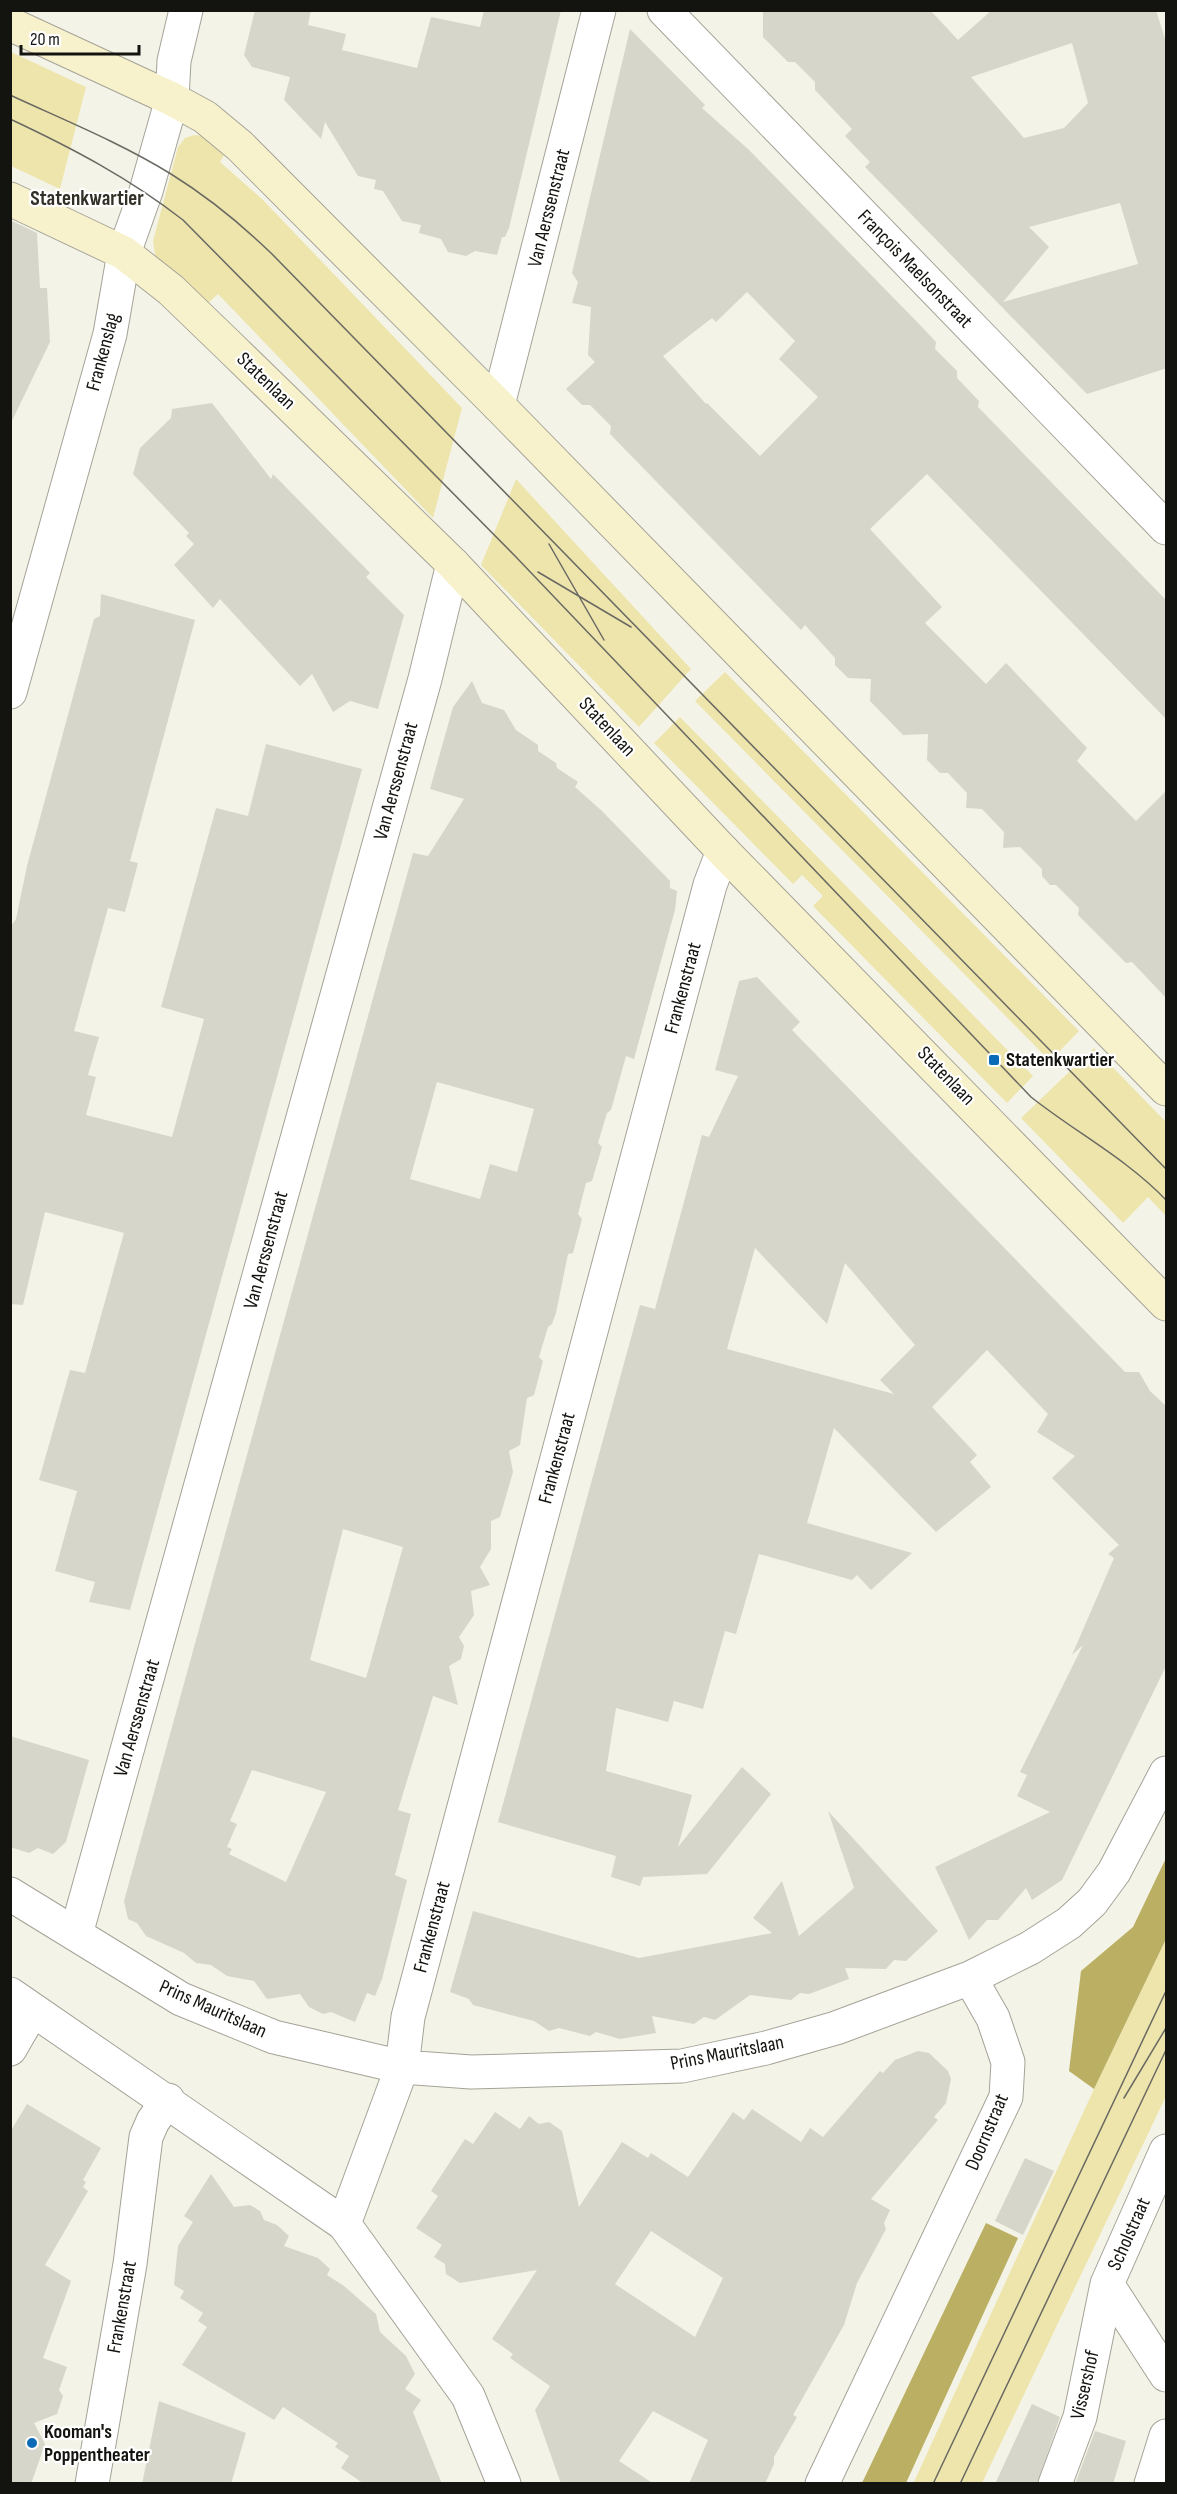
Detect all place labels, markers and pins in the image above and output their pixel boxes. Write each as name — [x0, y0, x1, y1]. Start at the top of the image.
place label: Statenkwartier — [1006, 1048, 1114, 1072]
marker: Statenkwartier — [987, 1053, 1001, 1067]
place label: Kooman's Poppentheater — [44, 2420, 150, 2467]
marker: Kooman's Poppentheater — [25, 2436, 39, 2450]

